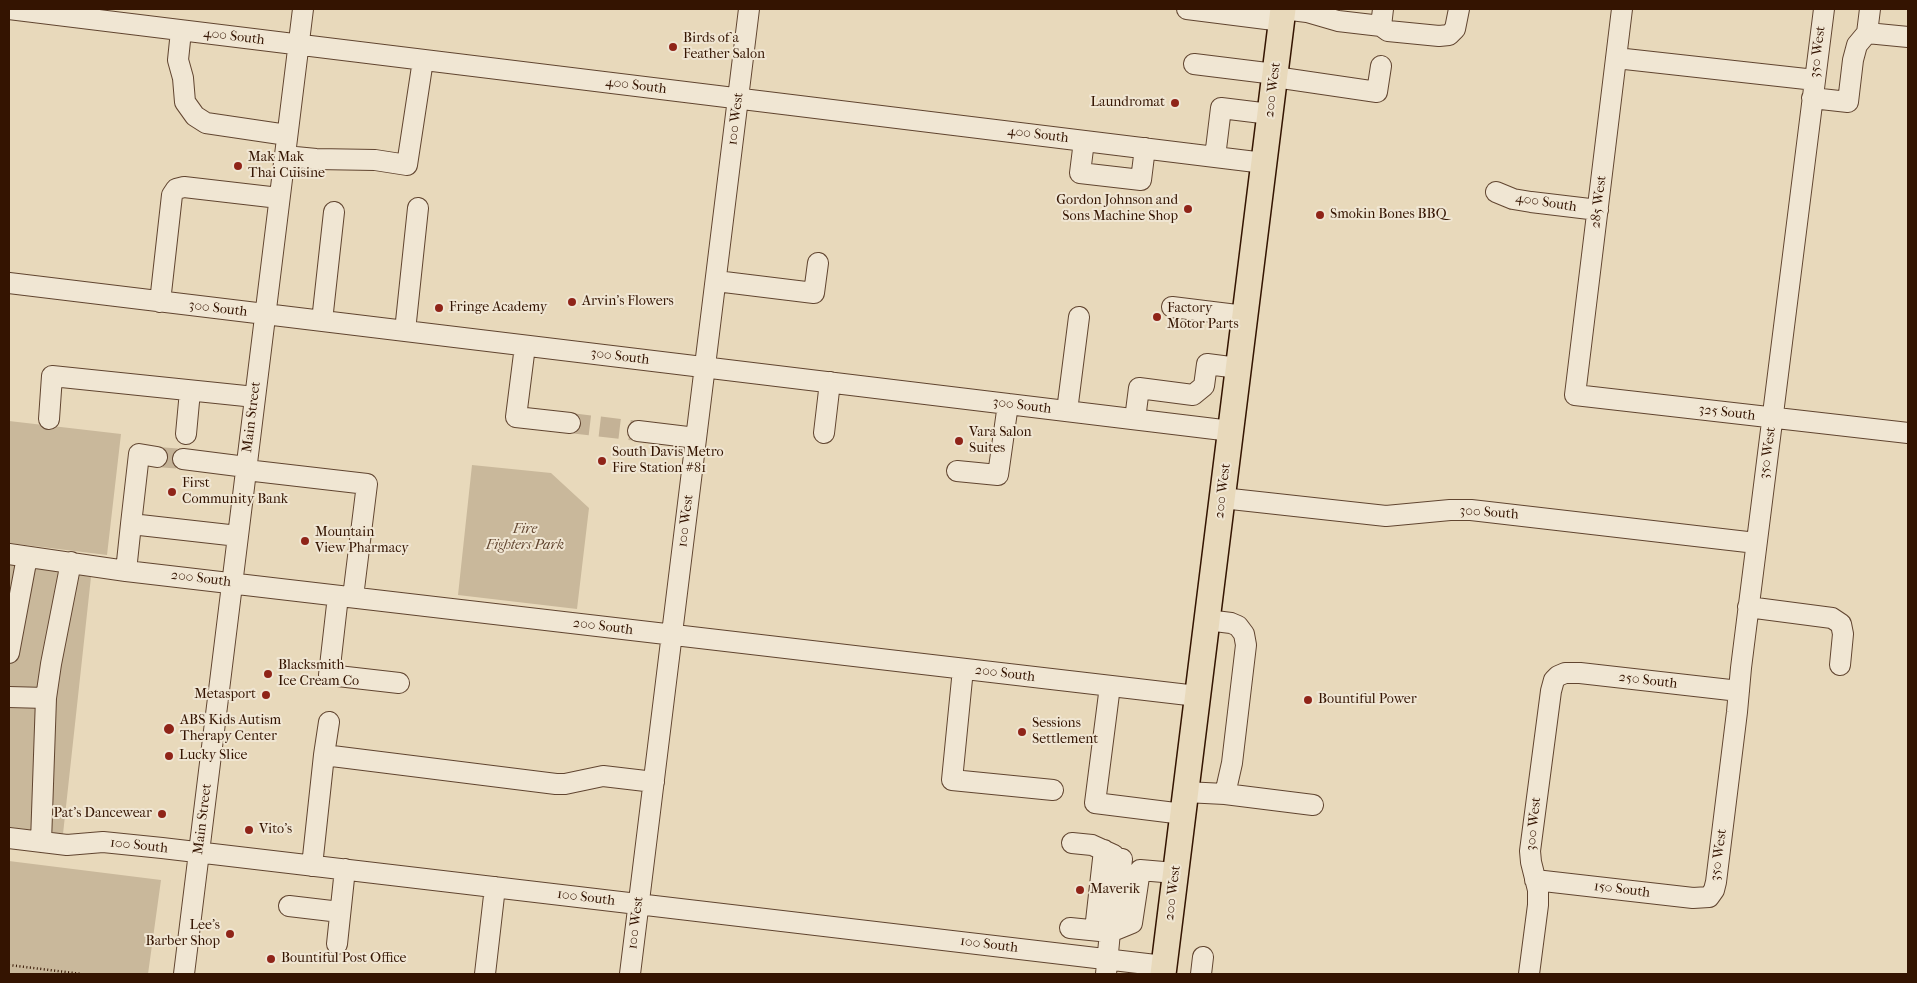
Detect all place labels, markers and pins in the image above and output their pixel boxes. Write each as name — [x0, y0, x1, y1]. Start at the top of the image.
place label: Birds of a Feather Salon — [683, 31, 765, 64]
marker: Birds of a Feather Salon — [667, 41, 679, 53]
place label: Laundromat — [1090, 95, 1165, 111]
marker: Laundromat — [1169, 97, 1181, 109]
place label: Mak Mak Thai Cuisine — [248, 150, 325, 182]
marker: Mak Mak Thai Cuisine — [232, 160, 244, 172]
place label: Gordon Johnson and Sons Machine Shop — [1056, 193, 1178, 226]
marker: Gordon Johnson and Sons Machine Shop — [1182, 203, 1194, 215]
place label: Smokin Bones BBQ — [1330, 207, 1446, 223]
marker: Smokin Bones BBQ — [1314, 209, 1326, 221]
place label: Arvin's Flowers — [582, 294, 674, 310]
marker: Arvin's Flowers — [566, 296, 578, 308]
place label: Fringe Academy — [449, 300, 547, 316]
place label: Factory Motor Parts — [1167, 301, 1239, 334]
marker: Fringe Academy — [433, 302, 445, 314]
marker: Factory Motor Parts — [1151, 311, 1163, 323]
place label: Vara Salon Suites — [969, 425, 1032, 458]
marker: Vara Salon Suites — [953, 435, 965, 447]
place label: South Davis Metro Fire Station #81 — [612, 445, 724, 478]
marker: South Davis Metro Fire Station #81 — [596, 455, 608, 467]
place label: First Community Bank — [182, 476, 288, 508]
marker: First Community Bank — [166, 486, 178, 498]
place label: Mountain View Pharmacy — [315, 525, 409, 558]
marker: Mountain View Pharmacy — [299, 535, 311, 547]
place label: Blacksmith Ice Cream Co — [278, 658, 359, 690]
marker: Blacksmith Ice Cream Co — [262, 668, 274, 680]
place label: Metasport — [194, 687, 256, 703]
marker: Metasport — [260, 689, 272, 701]
place label: Bountiful Power — [1318, 692, 1417, 708]
marker: Bountiful Power — [1302, 694, 1314, 706]
place label: ABS Kids Autism Therapy Center — [180, 713, 281, 746]
place label: Sessions Settlement — [1032, 716, 1098, 749]
marker: ABS Kids Autism Therapy Center — [162, 722, 176, 736]
marker: Sessions Settlement — [1016, 726, 1028, 738]
place label: Lucky Slice — [179, 748, 247, 764]
marker: Lucky Slice — [163, 750, 175, 762]
place label: Pat's Dancewear — [53, 806, 152, 822]
marker: Pat's Dancewear — [156, 808, 168, 820]
place label: Vito's — [259, 822, 292, 838]
marker: Vito's — [243, 824, 255, 836]
place label: Maverik — [1090, 882, 1140, 898]
marker: Maverik — [1074, 884, 1086, 896]
place label: Lee's Barber Shop — [146, 918, 220, 950]
marker: Lee's Barber Shop — [224, 928, 236, 940]
place label: Bountiful Post Office — [281, 951, 407, 967]
marker: Bountiful Post Office — [265, 953, 277, 965]

